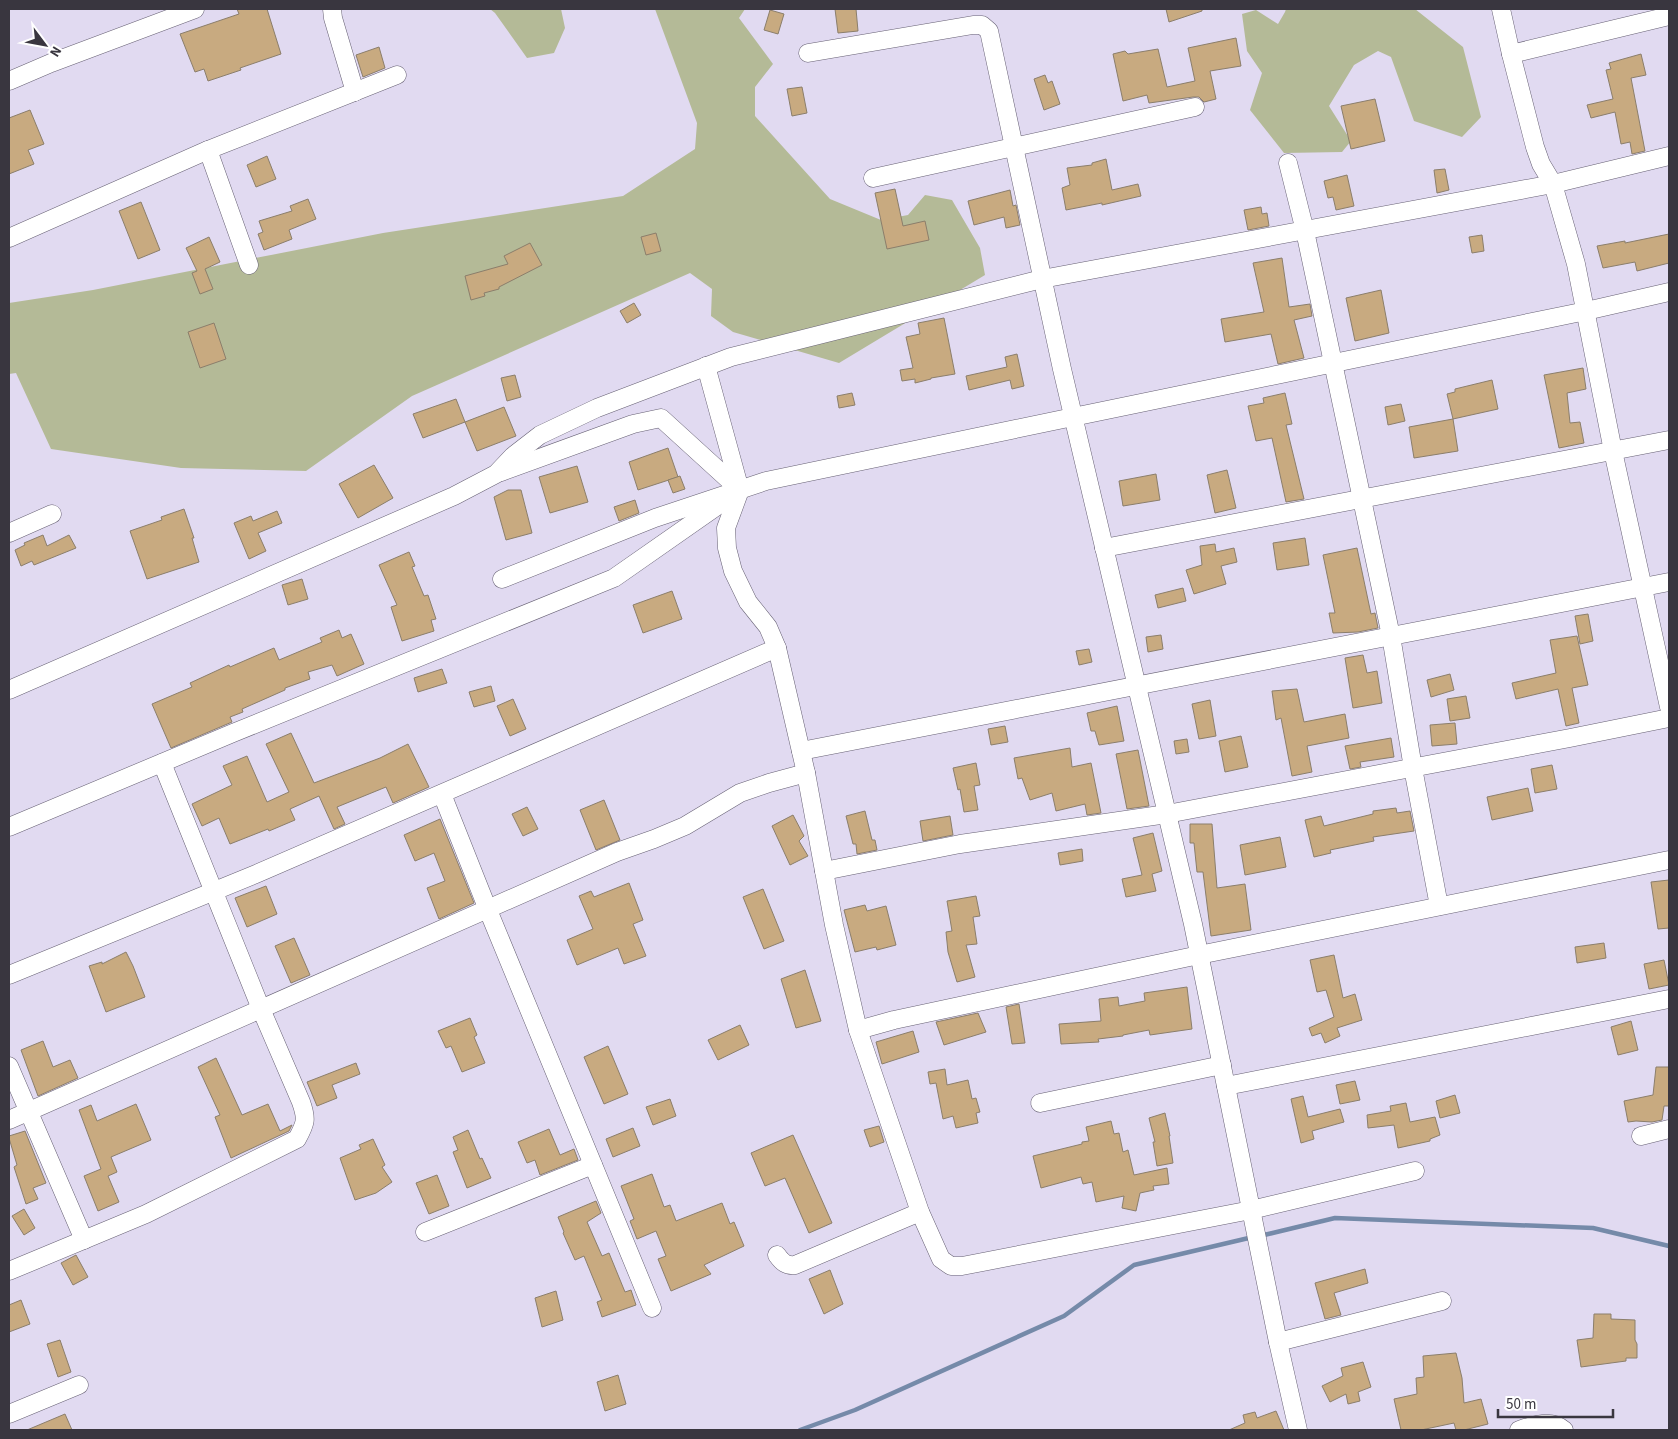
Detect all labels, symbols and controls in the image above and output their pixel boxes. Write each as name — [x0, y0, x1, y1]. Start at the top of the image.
north arrow — [20, 20, 70, 70]
text: N — [44, 42, 66, 61]
scale bar — [1498, 1386, 1613, 1418]
text: 50 m — [1506, 1394, 1536, 1415]

